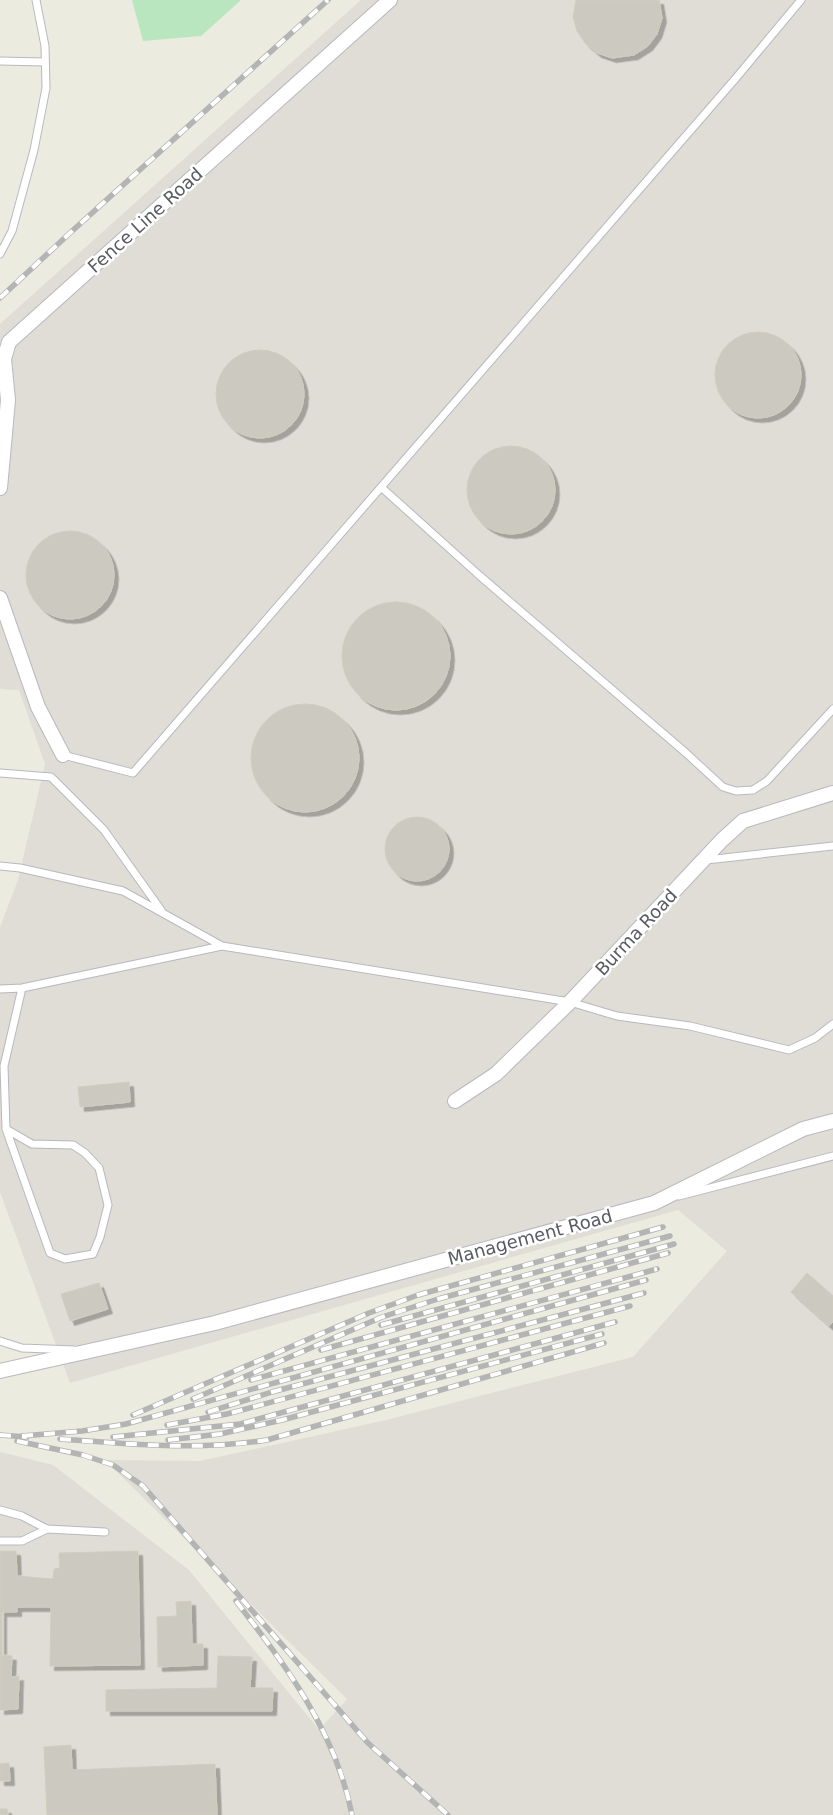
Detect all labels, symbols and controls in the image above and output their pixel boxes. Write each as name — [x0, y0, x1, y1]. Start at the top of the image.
street label: Fence Line Road — [83, 163, 207, 277]
street label: Burma Road — [591, 885, 681, 979]
street label: Management Road — [445, 1205, 615, 1269]

